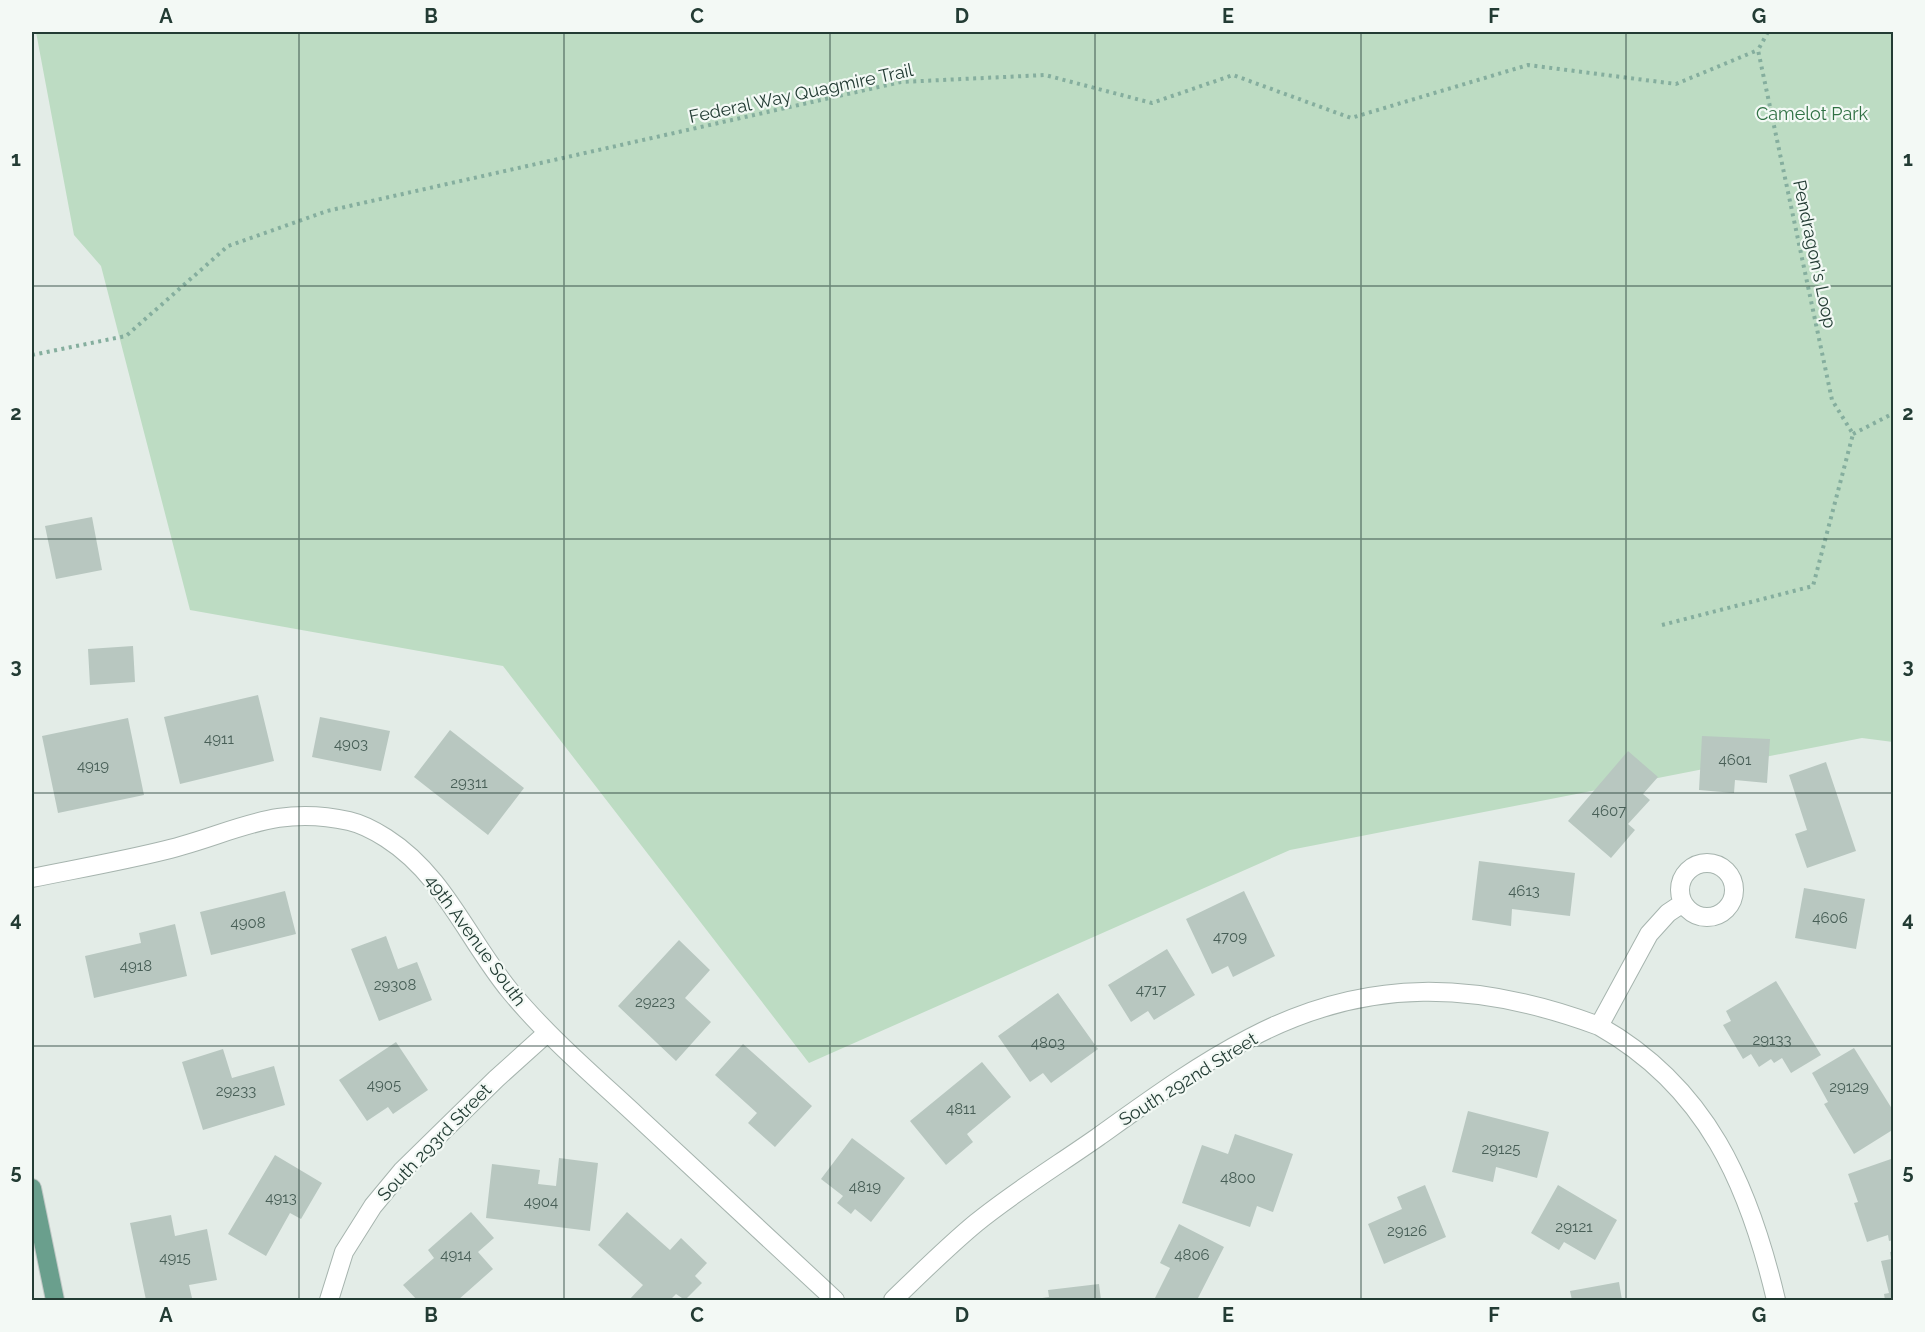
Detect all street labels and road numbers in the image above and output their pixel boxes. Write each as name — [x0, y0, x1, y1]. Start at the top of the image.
street label: Federal Way Quagmire Trail — [687, 59, 915, 127]
street label: Pendragon's Loop — [1789, 178, 1841, 330]
street label: 49th Avenue South — [421, 870, 531, 1010]
street label: South 292nd Street — [1115, 1028, 1261, 1130]
street label: South 293rd Street — [373, 1079, 495, 1205]

